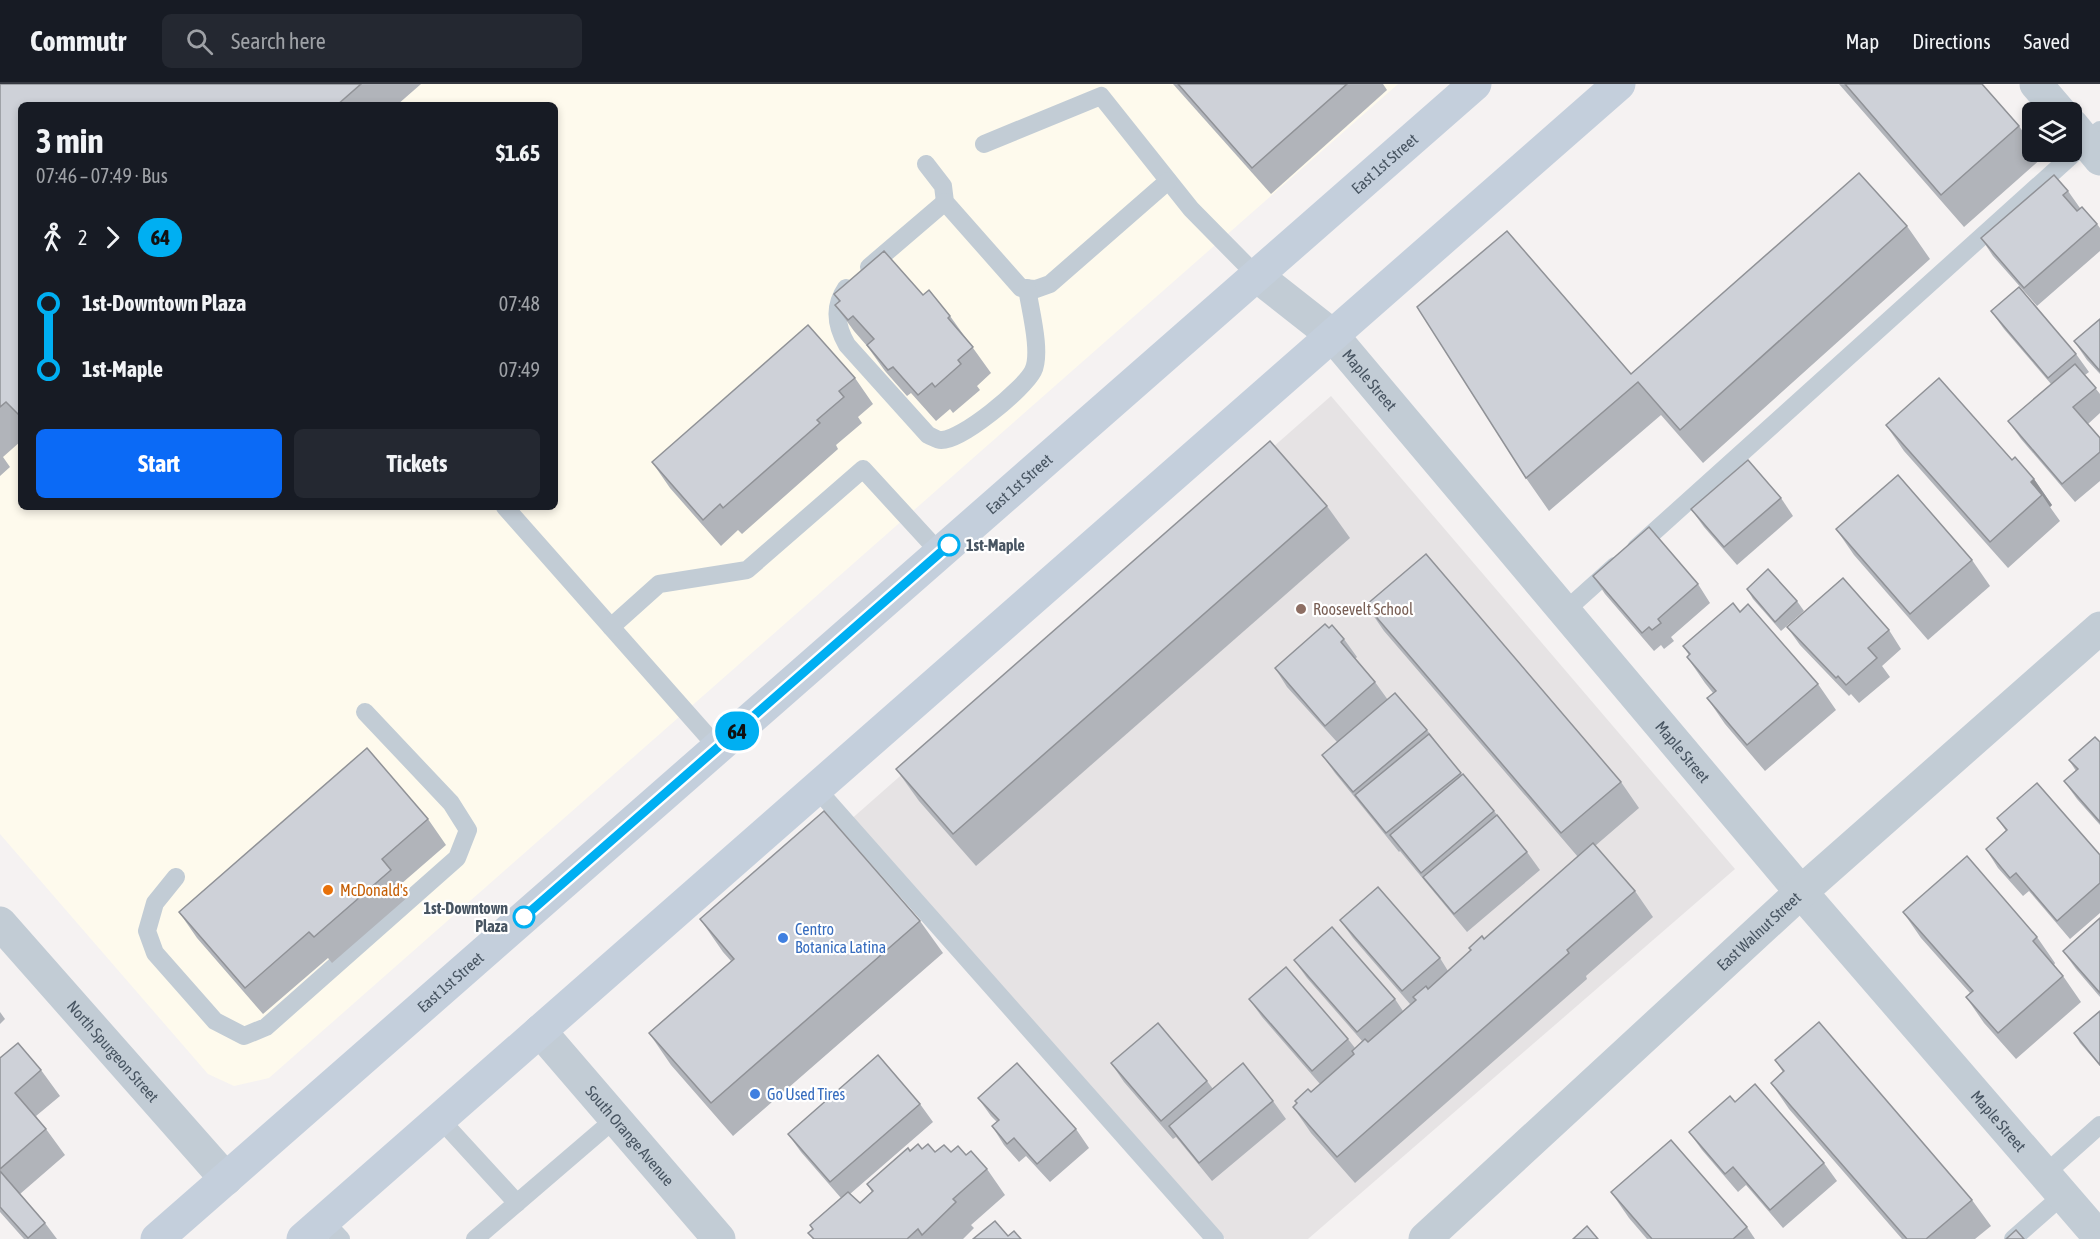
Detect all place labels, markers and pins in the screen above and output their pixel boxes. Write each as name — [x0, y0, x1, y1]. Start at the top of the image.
marker: 1st-Maple — [938, 534, 960, 556]
place label: 1st-Maple — [966, 536, 1025, 554]
place label: Roosevelt School — [1313, 600, 1414, 618]
marker: Roosevelt School — [1294, 602, 1308, 616]
place label: McDonald's — [340, 881, 409, 899]
marker: McDonald's — [321, 883, 335, 897]
place label: 1st-Downtown Plaza — [423, 899, 508, 935]
marker: 1st-Downtown Plaza — [513, 906, 535, 928]
place label: Centro Botanica Latina — [795, 920, 886, 956]
marker: Centro Botanica Latina — [776, 931, 790, 945]
place label: Go Used Tires — [767, 1085, 846, 1103]
marker: Go Used Tires — [748, 1087, 762, 1101]

